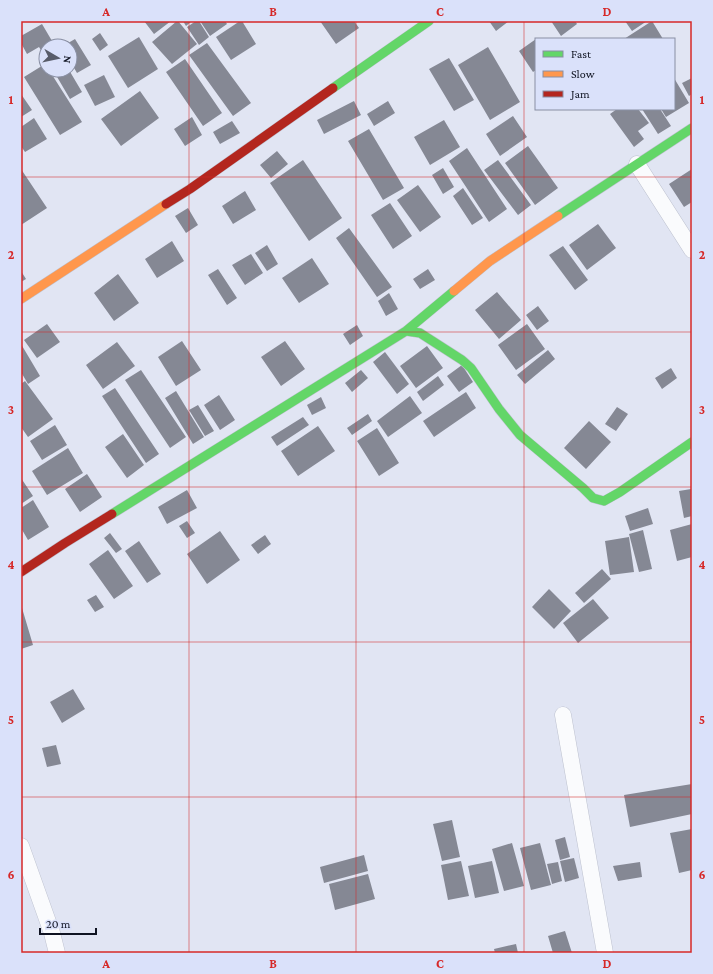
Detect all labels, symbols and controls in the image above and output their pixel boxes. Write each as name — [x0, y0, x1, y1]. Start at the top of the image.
text: A — [101, 4, 110, 19]
text: B — [269, 4, 277, 19]
text: C — [436, 4, 444, 19]
text: D — [603, 4, 612, 19]
north arrow — [38, 38, 78, 78]
legend — [535, 38, 675, 110]
text: Fast — [571, 47, 592, 61]
text: N — [61, 55, 74, 65]
text: Slow — [571, 67, 595, 81]
text: Jam — [570, 87, 590, 101]
text: 1 — [9, 92, 14, 107]
text: 1 — [700, 92, 705, 107]
text: 2 — [8, 247, 15, 262]
text: 2 — [699, 247, 706, 262]
text: 3 — [8, 402, 14, 417]
text: 3 — [699, 402, 705, 417]
text: 4 — [7, 557, 15, 572]
text: 4 — [698, 557, 706, 572]
text: 5 — [8, 712, 14, 727]
text: 5 — [699, 712, 705, 727]
text: 6 — [7, 867, 15, 882]
text: 6 — [698, 867, 706, 882]
scale bar — [40, 910, 96, 936]
text: 20 m — [46, 917, 71, 931]
text: A — [101, 956, 110, 971]
text: B — [269, 956, 277, 971]
text: C — [436, 956, 444, 971]
text: D — [603, 956, 612, 971]

